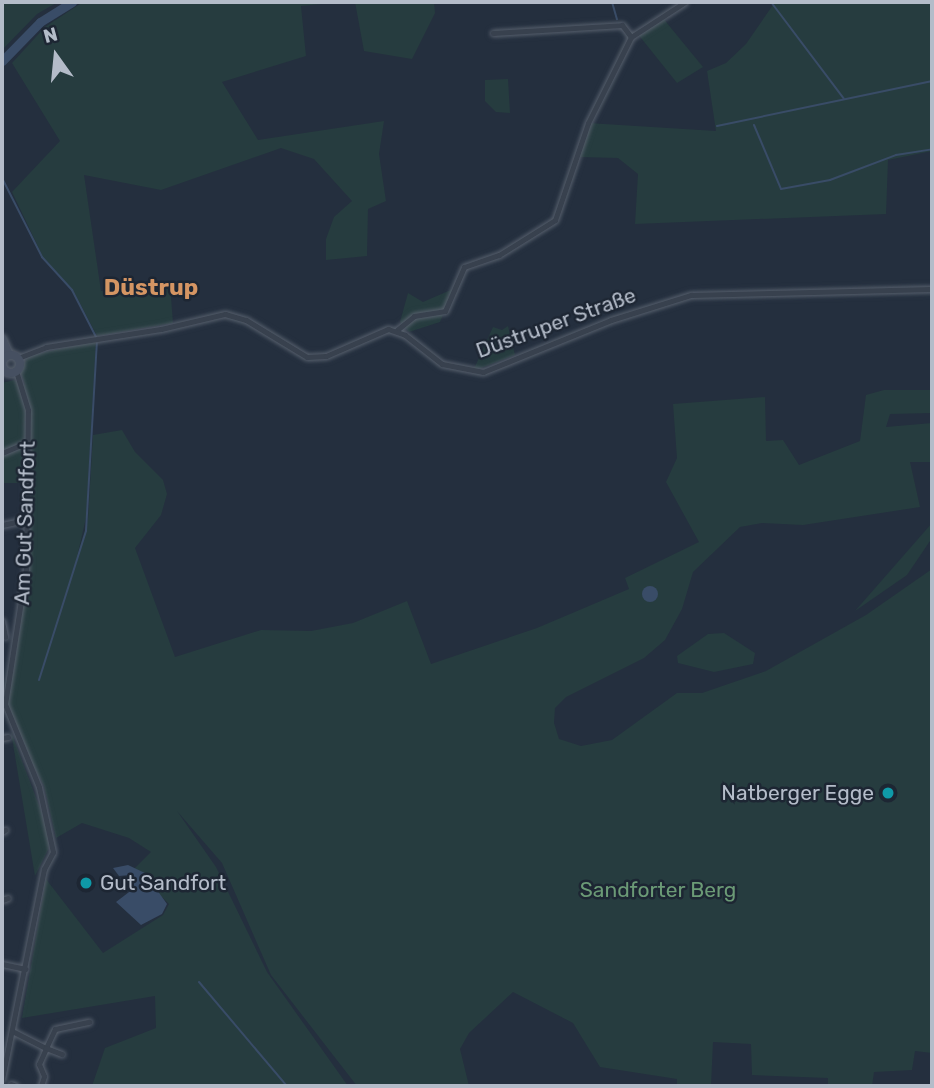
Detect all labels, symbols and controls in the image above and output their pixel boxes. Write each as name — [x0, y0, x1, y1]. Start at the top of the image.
north arrow — [21, 21, 91, 91]
text: N — [41, 22, 60, 48]
district label: Düstrup — [104, 273, 198, 301]
street label: Düstruper Straße — [472, 282, 640, 364]
street label: Am Gut Sandfort — [10, 441, 40, 605]
place label: Natberger Egge — [721, 780, 874, 806]
marker: Natberger Egge — [880, 785, 896, 801]
place label: Gut Sandfort — [100, 870, 226, 896]
marker: Gut Sandfort — [78, 875, 94, 891]
park label: Sandforter Berg — [580, 877, 736, 903]

